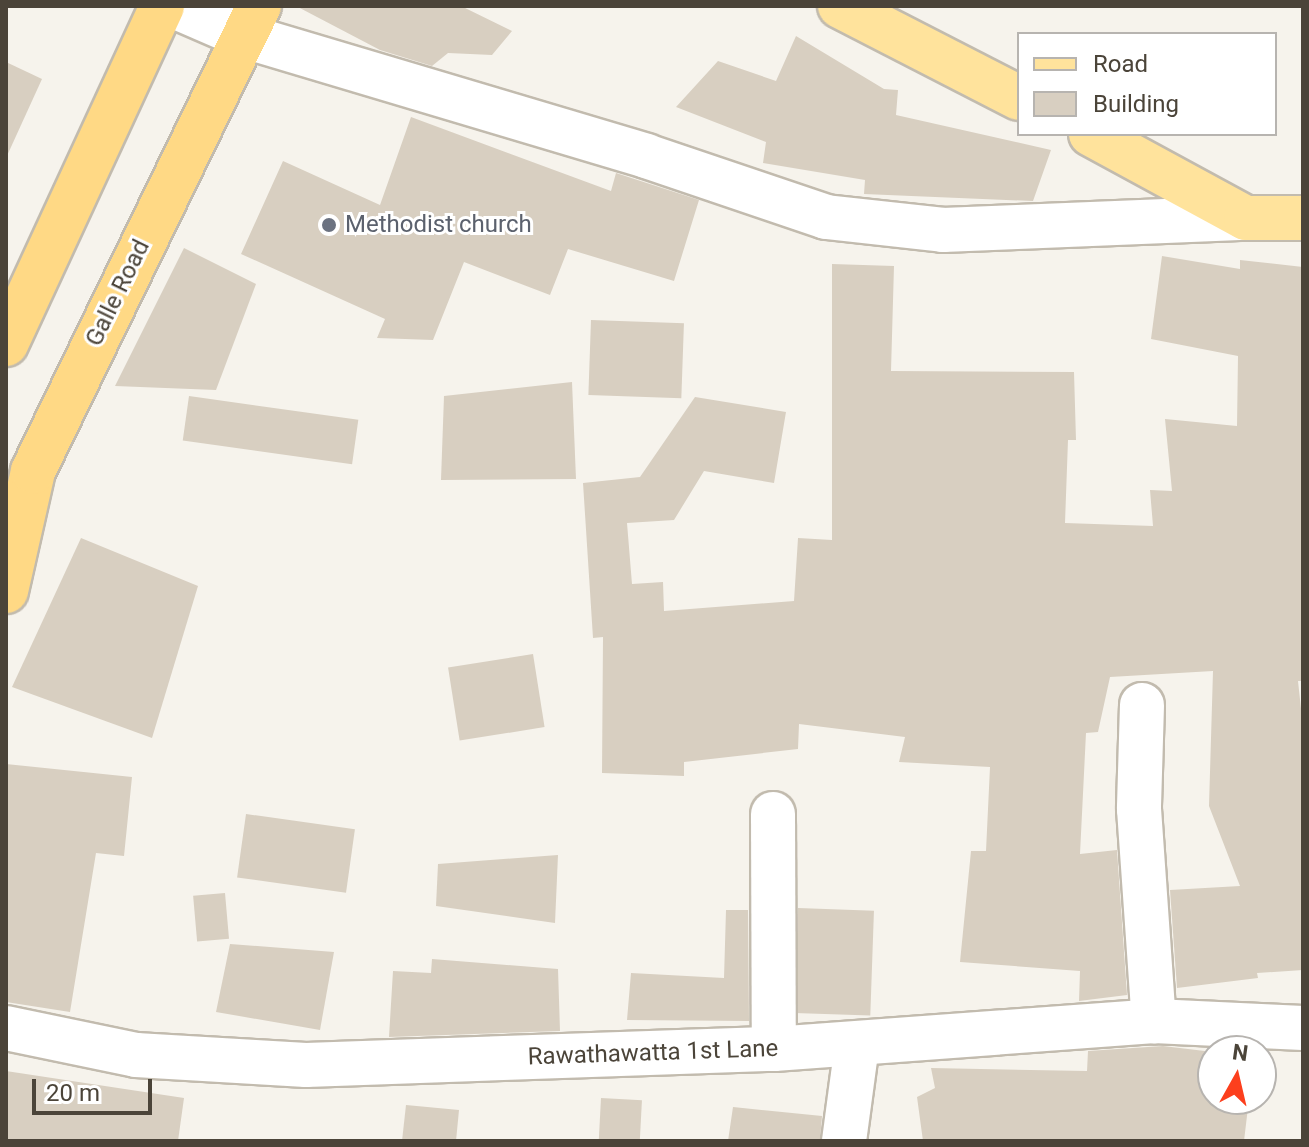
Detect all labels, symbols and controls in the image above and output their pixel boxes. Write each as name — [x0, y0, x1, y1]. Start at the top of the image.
legend — [1017, 32, 1277, 136]
text: Road — [1093, 50, 1148, 78]
text: Building — [1093, 90, 1179, 118]
place label: Methodist church — [345, 211, 532, 239]
marker: Methodist church — [320, 216, 338, 234]
street label: Galle Road — [80, 235, 156, 351]
street label: Rawathawatta 1st Lane — [527, 1034, 779, 1072]
north arrow — [1197, 1035, 1277, 1115]
text: N — [1231, 1039, 1250, 1066]
scale bar — [36, 1063, 156, 1113]
text: 20 m — [46, 1079, 100, 1107]

